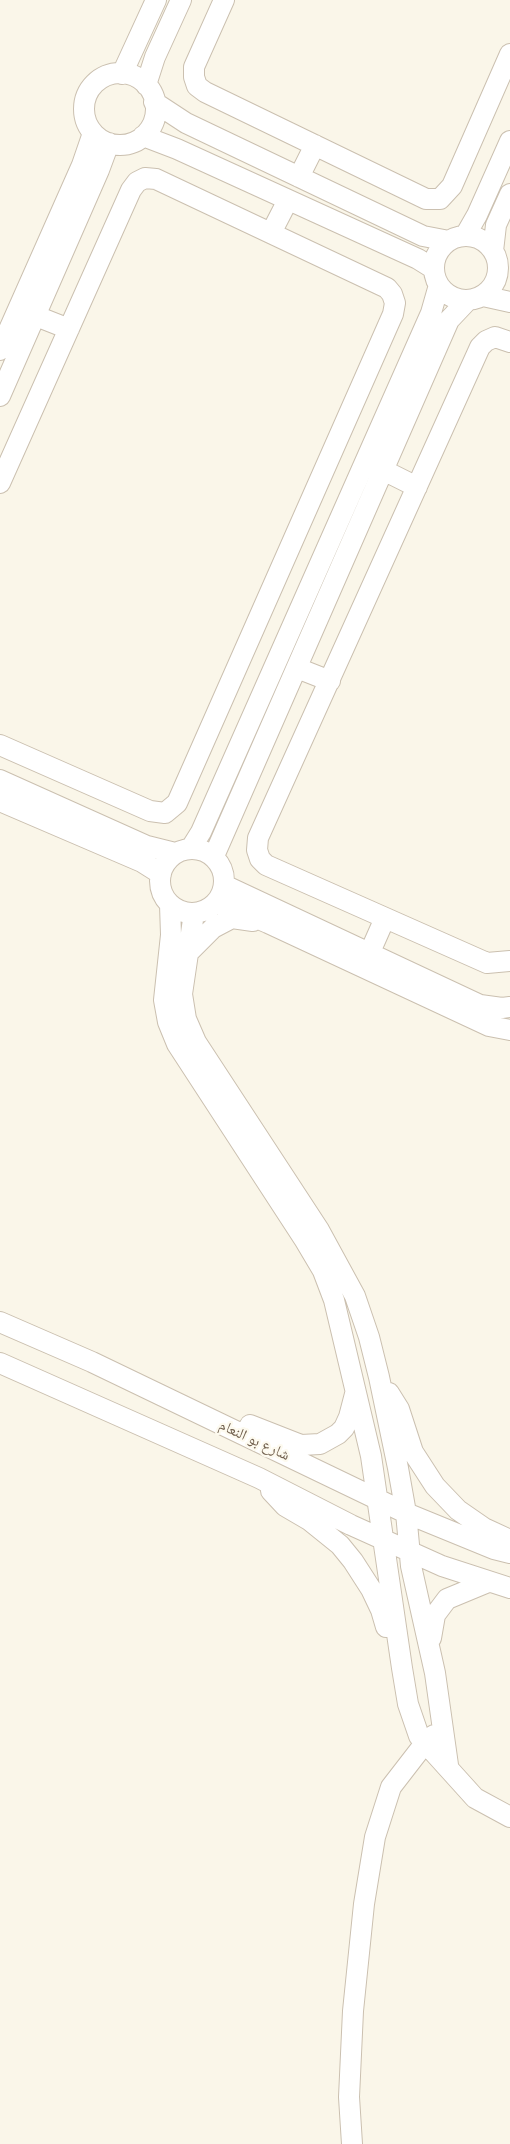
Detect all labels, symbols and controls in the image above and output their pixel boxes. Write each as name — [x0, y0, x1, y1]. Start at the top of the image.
street label: شارع بو النعام — [216, 1417, 292, 1465]

